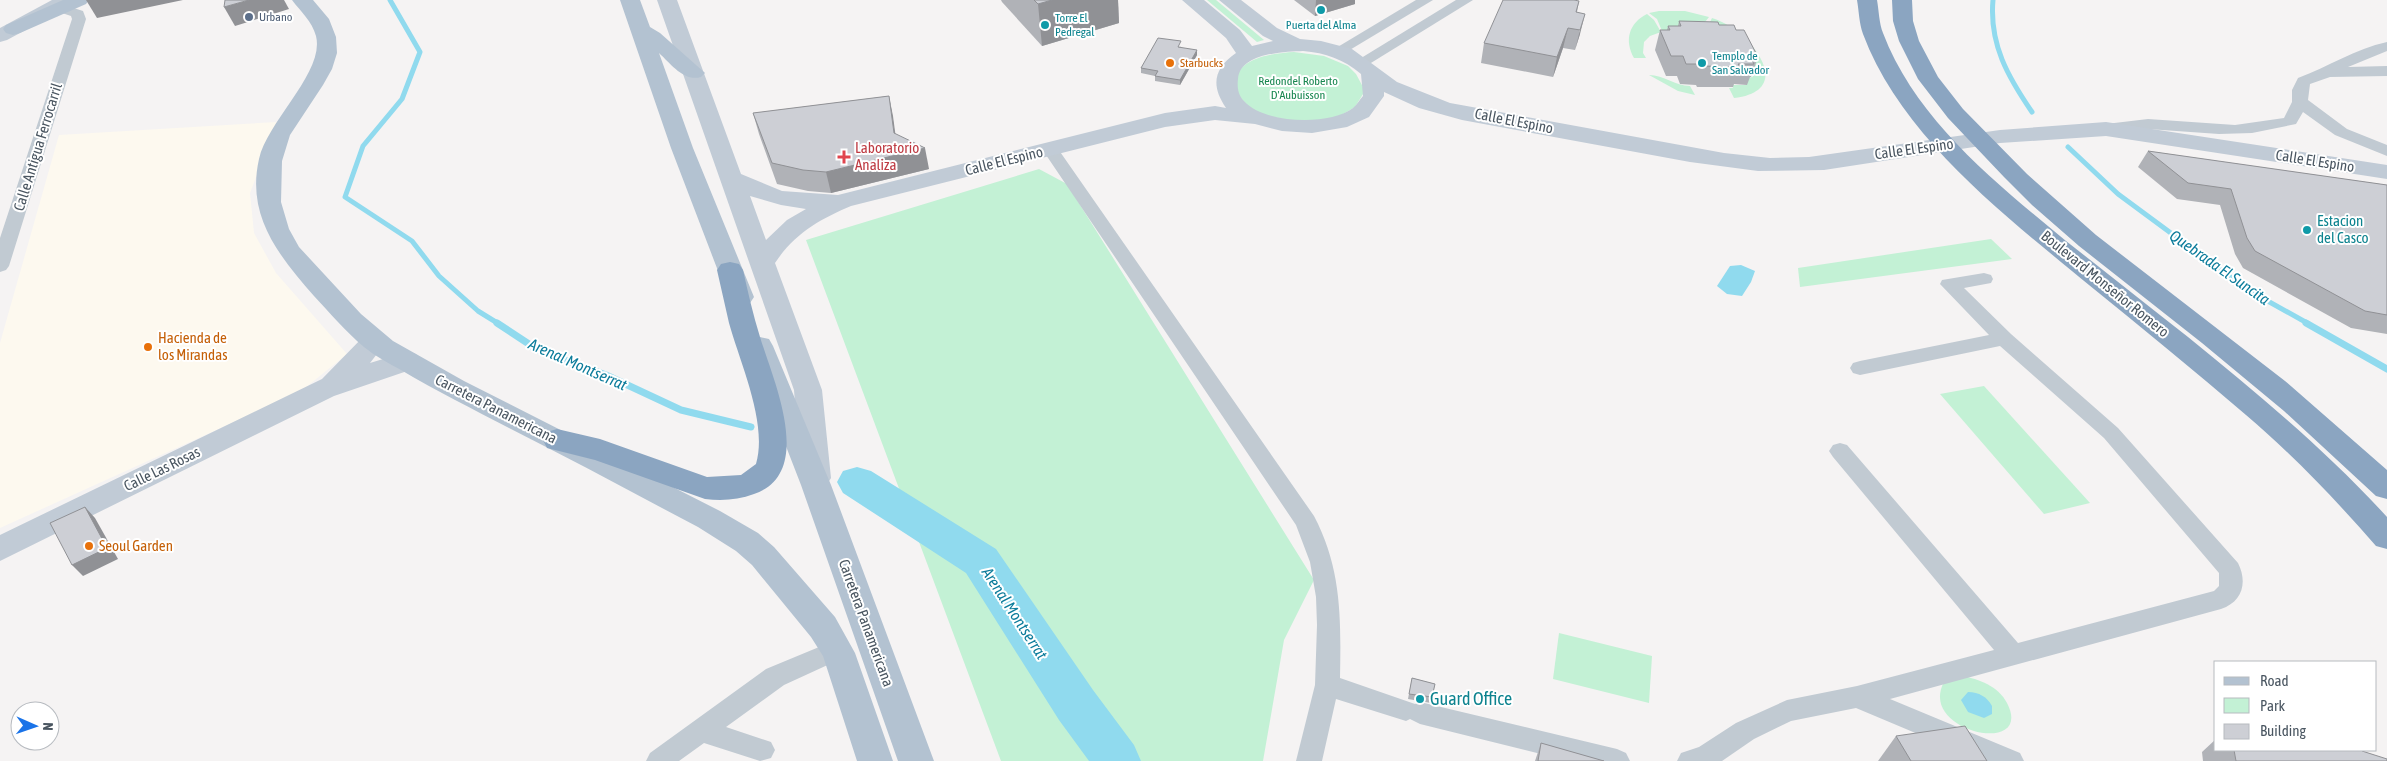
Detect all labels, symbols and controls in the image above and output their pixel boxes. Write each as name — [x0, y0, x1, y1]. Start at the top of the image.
marker: Puerta del Alma — [1315, 4, 1327, 16]
place label: Urbano — [259, 10, 293, 24]
marker: Urbano — [243, 11, 255, 23]
place label: Torre El Pedregal — [1055, 11, 1095, 39]
place label: Puerta del Alma — [1286, 18, 1356, 32]
marker: Torre El Pedregal — [1039, 19, 1051, 31]
place label: Templo de San Salvador — [1712, 49, 1769, 77]
place label: Starbucks — [1180, 56, 1223, 70]
marker: Starbucks — [1164, 57, 1176, 69]
marker: Templo de San Salvador — [1696, 57, 1708, 69]
park label: Redondel Roberto D'Aubuisson — [1258, 74, 1338, 102]
street label: Calle Antigua Ferrocarril — [10, 81, 65, 213]
street label: Calle El Espino — [1474, 105, 1555, 136]
street label: Calle El Espino — [1873, 135, 1954, 162]
place label: Laboratorio Analiza — [855, 139, 919, 173]
street label: Calle El Espino — [963, 143, 1044, 178]
street label: Calle El Espino — [2275, 146, 2356, 175]
marker: Laboratorio Analiza — [837, 150, 851, 164]
place label: Estacion del Casco — [2317, 212, 2369, 246]
marker: Estacion del Casco — [2301, 224, 2313, 236]
water label: Quebrada El Suncita — [2167, 226, 2274, 308]
street label: Boulevard Monseñor Romero — [2038, 227, 2173, 340]
place label: Hacienda de los Mirandas — [158, 329, 227, 363]
water label: Arenal Montserrat — [525, 334, 630, 394]
marker: Hacienda de los Mirandas — [142, 341, 154, 353]
street label: Carretera Panamericana — [433, 371, 560, 447]
street label: Calle Las Rosas — [121, 443, 203, 494]
place label: Seoul Garden — [99, 537, 173, 554]
marker: Seoul Garden — [83, 540, 95, 552]
street label: Carretera Panamericana — [836, 557, 897, 689]
water label: Arenal Montserrat — [978, 563, 1051, 662]
legend — [2214, 661, 2377, 751]
text: Road — [2260, 672, 2289, 689]
place label: Guard Office — [1430, 688, 1512, 709]
marker: Guard Office — [1414, 693, 1426, 705]
text: Park — [2260, 697, 2285, 714]
north arrow — [10, 701, 60, 751]
text: N — [40, 722, 56, 731]
text: Building — [2260, 722, 2306, 739]

